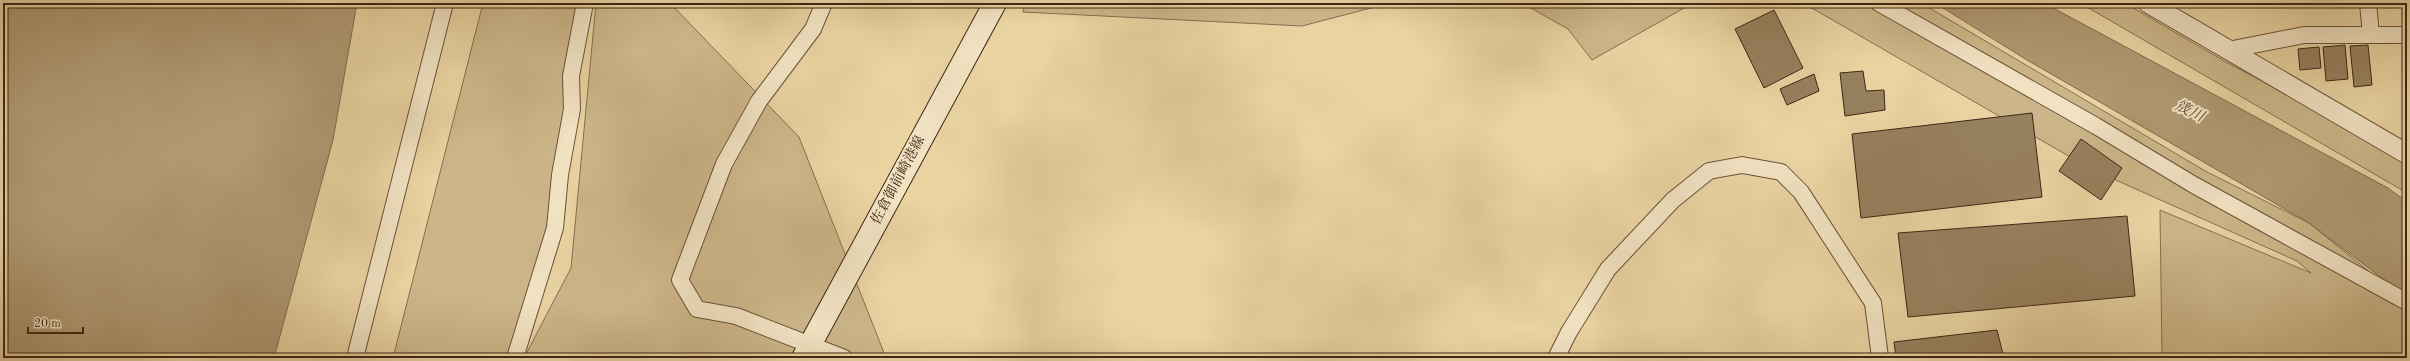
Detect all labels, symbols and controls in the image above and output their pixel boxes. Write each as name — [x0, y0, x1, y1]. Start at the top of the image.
water label: 筬川 — [2172, 97, 2208, 126]
street label: 佐倉御前崎港線 — [868, 133, 927, 227]
scale bar — [28, 309, 83, 335]
text: 20 m — [34, 318, 61, 330]

